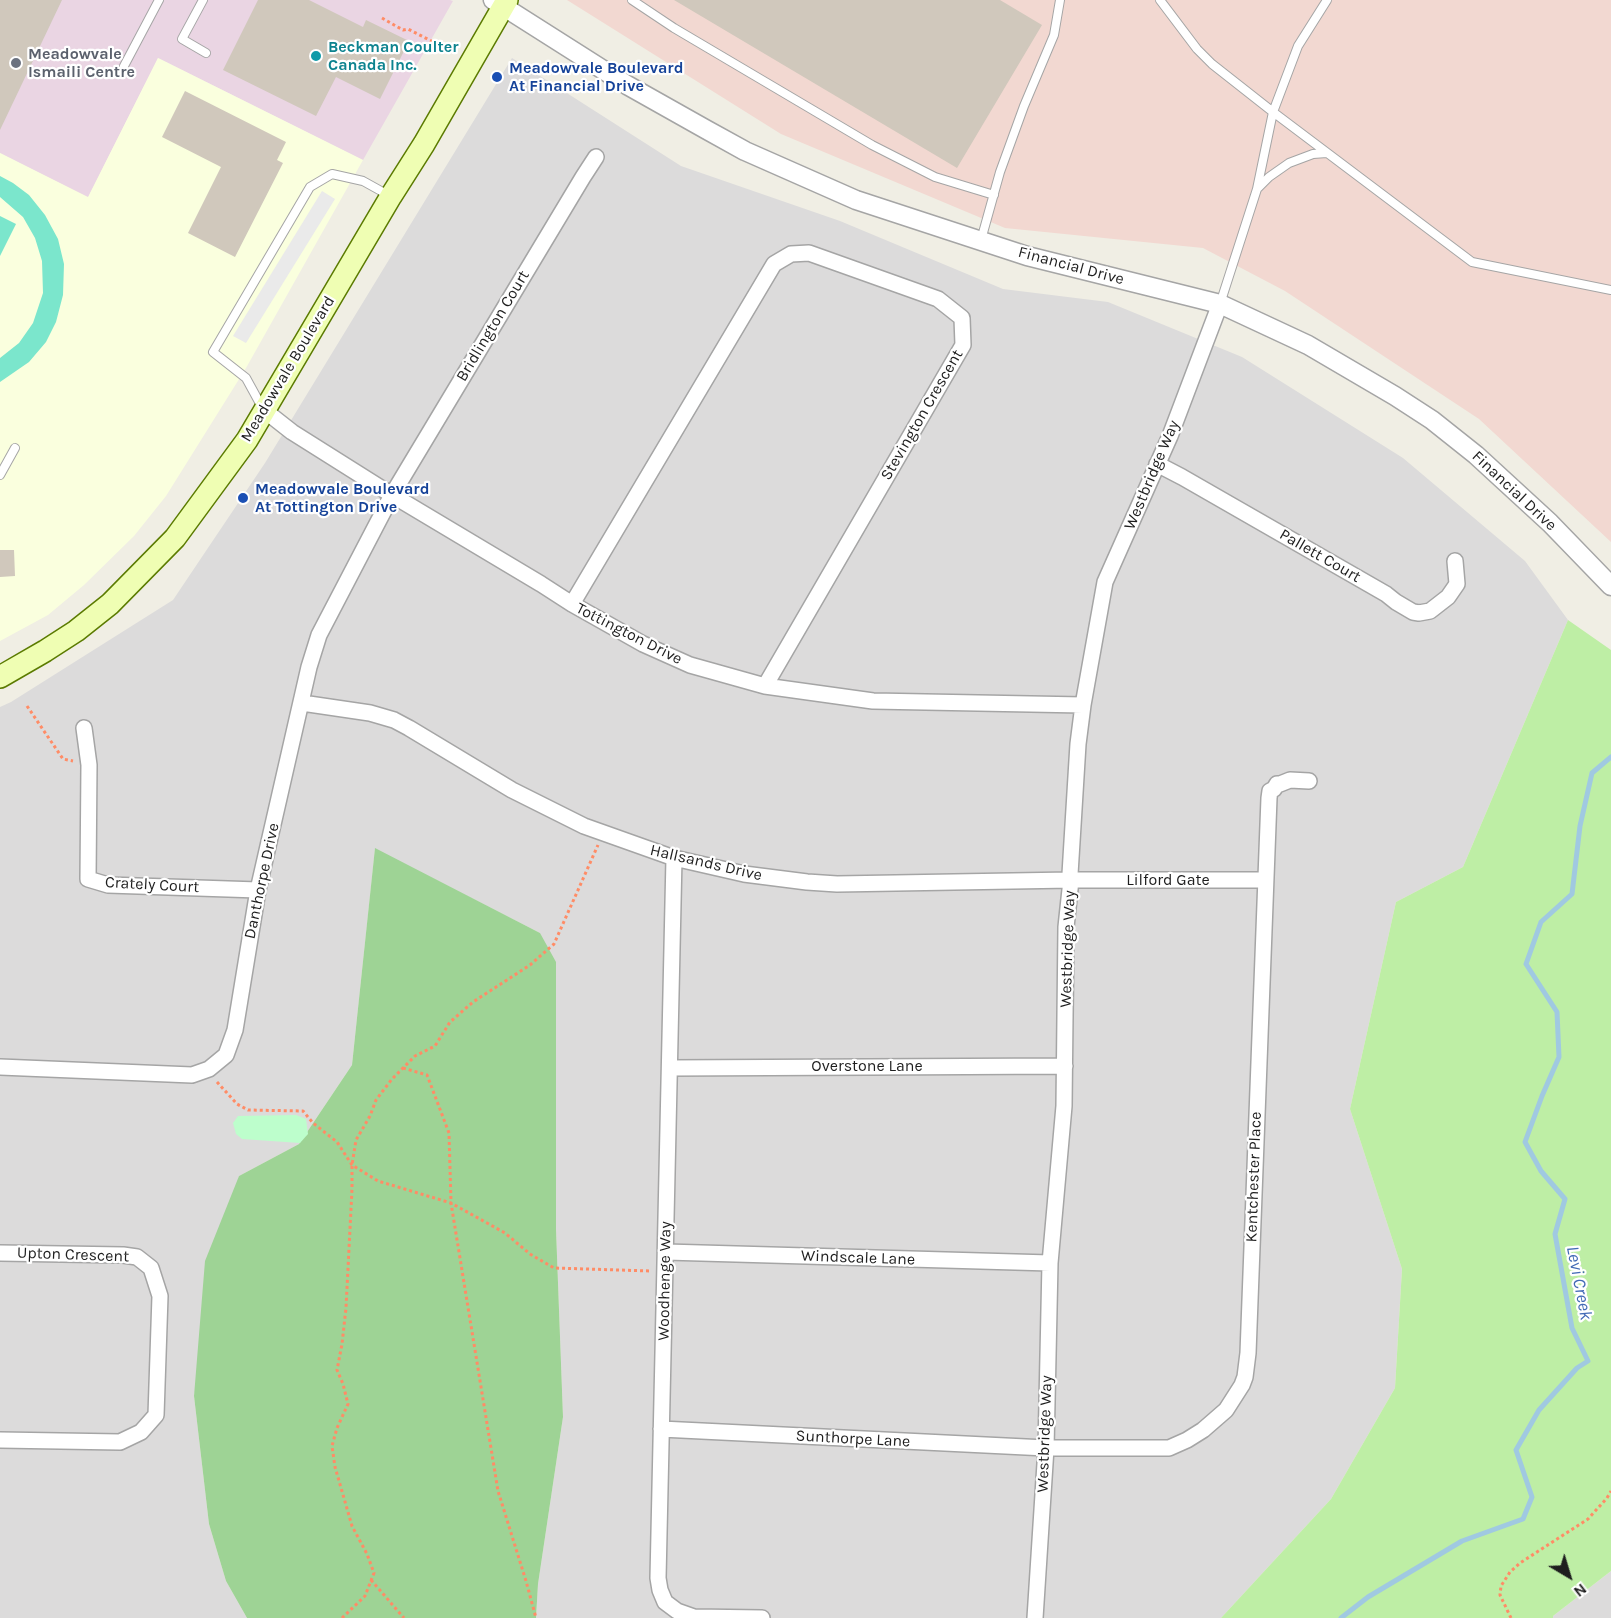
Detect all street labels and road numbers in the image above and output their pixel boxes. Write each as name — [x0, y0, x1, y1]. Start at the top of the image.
street label: Financial Drive — [1016, 243, 1126, 289]
street label: Bridlington Court — [452, 267, 534, 385]
street label: Meadowvale Boulevard — [237, 293, 339, 445]
street label: Stevington Crescent — [877, 346, 967, 484]
street label: Westbridge Way — [1120, 417, 1184, 533]
street label: Financial Drive — [1468, 447, 1560, 535]
street label: Pallett Court — [1276, 525, 1364, 587]
street label: Tottington Drive — [573, 599, 685, 669]
street label: Danthorpe Drive — [240, 821, 284, 941]
street label: Hallsands Drive — [648, 841, 764, 885]
street label: Lilford Gate — [1126, 870, 1210, 890]
street label: Crately Court — [104, 873, 200, 897]
street label: Westbridge Way — [1056, 890, 1080, 1008]
street label: Overstone Lane — [811, 1056, 923, 1076]
street label: Kentchester Place — [1242, 1111, 1266, 1243]
street label: Woodhenge Way — [654, 1221, 676, 1341]
street label: Upton Crescent — [17, 1243, 129, 1267]
street label: Windscale Lane — [801, 1246, 915, 1270]
street label: Westbridge Way — [1033, 1375, 1057, 1493]
street label: Sunthorpe Lane — [795, 1426, 911, 1452]

